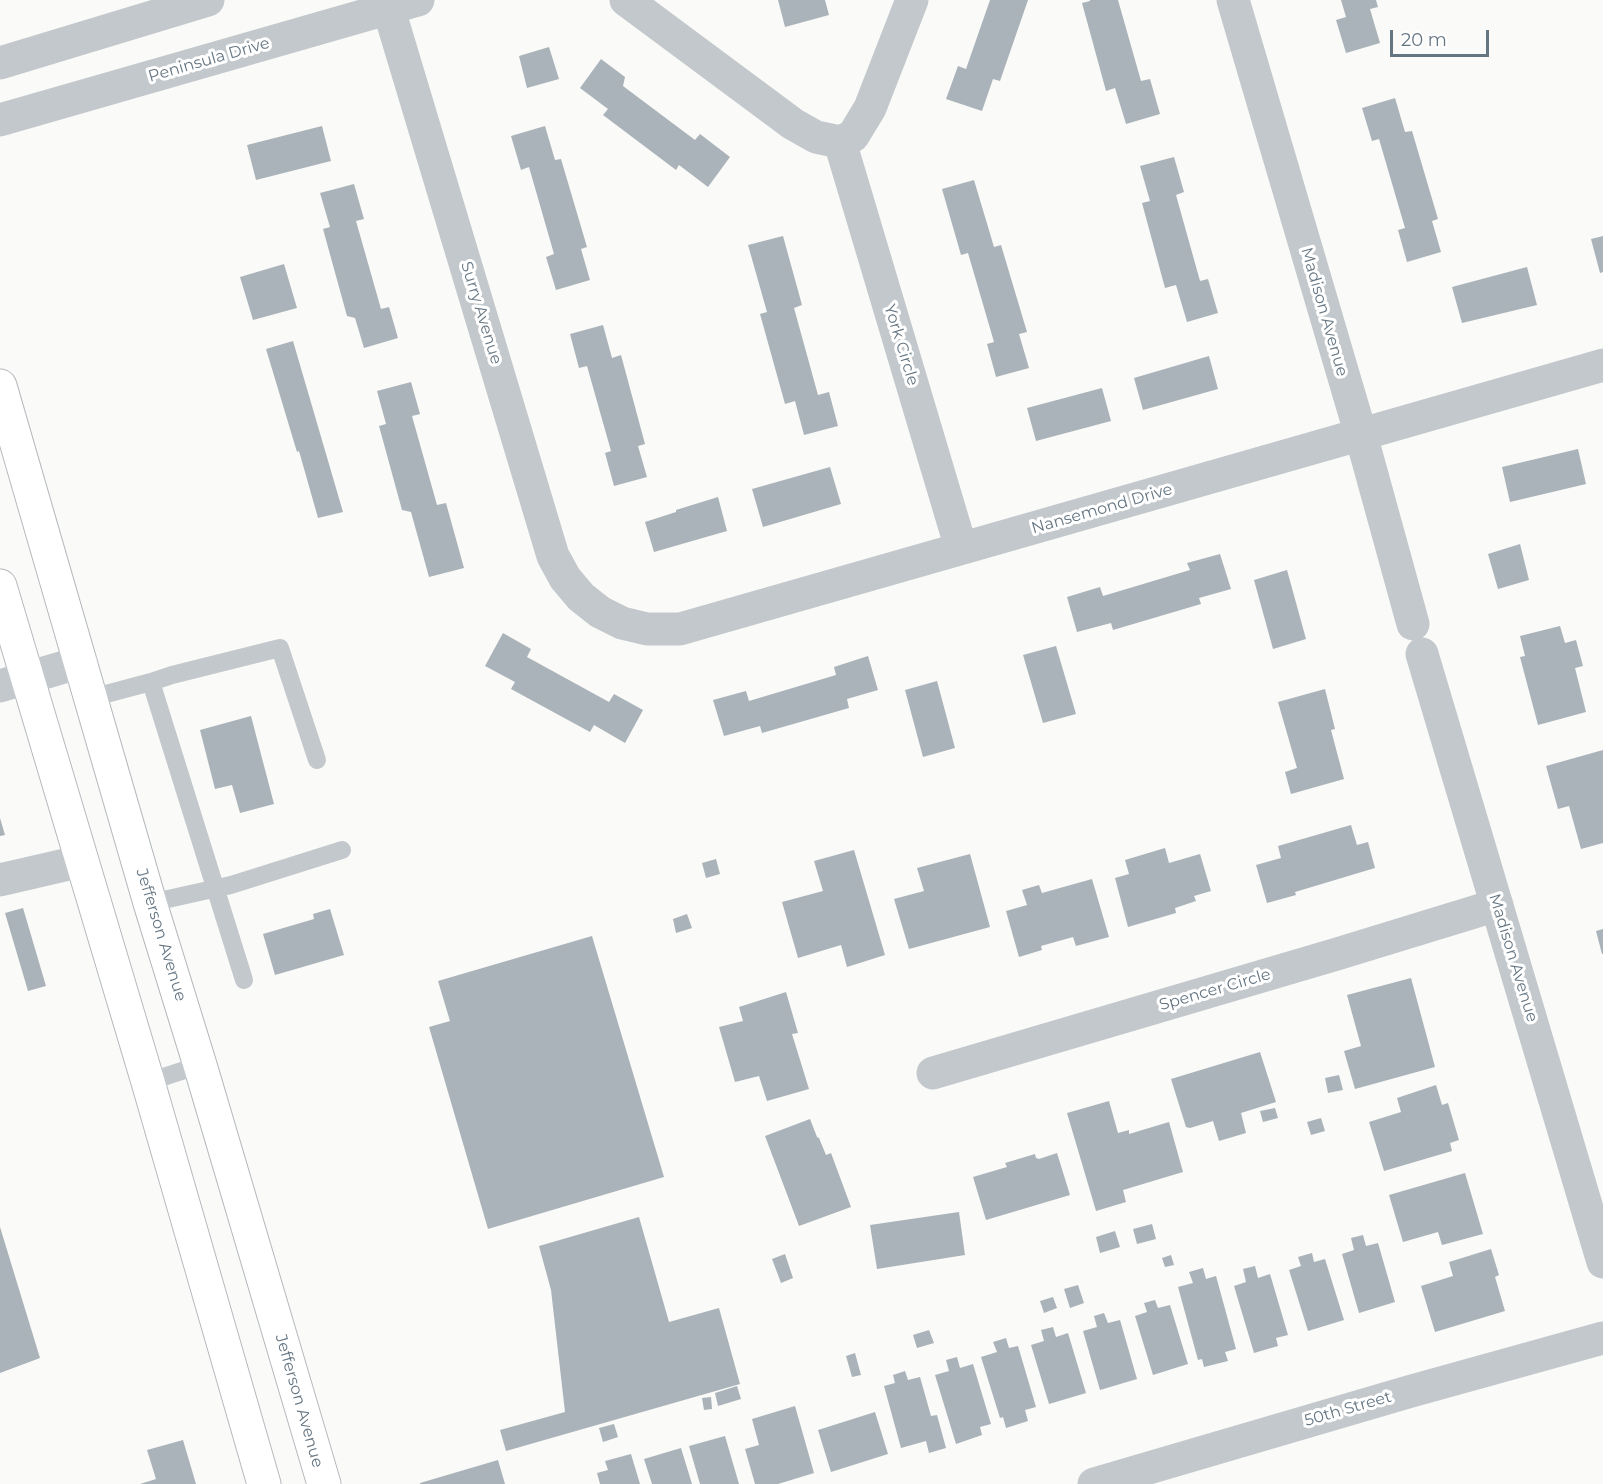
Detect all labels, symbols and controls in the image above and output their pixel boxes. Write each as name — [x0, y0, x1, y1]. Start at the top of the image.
scale bar — [1393, 18, 1492, 56]
text: 20 m — [1401, 29, 1447, 51]
street label: Peninsula Drive — [146, 34, 272, 86]
street label: Madison Avenue — [1296, 245, 1352, 379]
street label: Surry Avenue — [456, 259, 506, 367]
street label: York Circle — [880, 302, 922, 388]
street label: Nansemond Drive — [1029, 480, 1175, 538]
street label: Jefferson Avenue — [132, 866, 190, 1004]
street label: Madison Avenue — [1484, 892, 1542, 1024]
street label: Spencer Circle — [1157, 965, 1273, 1015]
street label: Jefferson Avenue — [271, 1332, 327, 1470]
street label: 50th Street — [1302, 1387, 1394, 1431]

